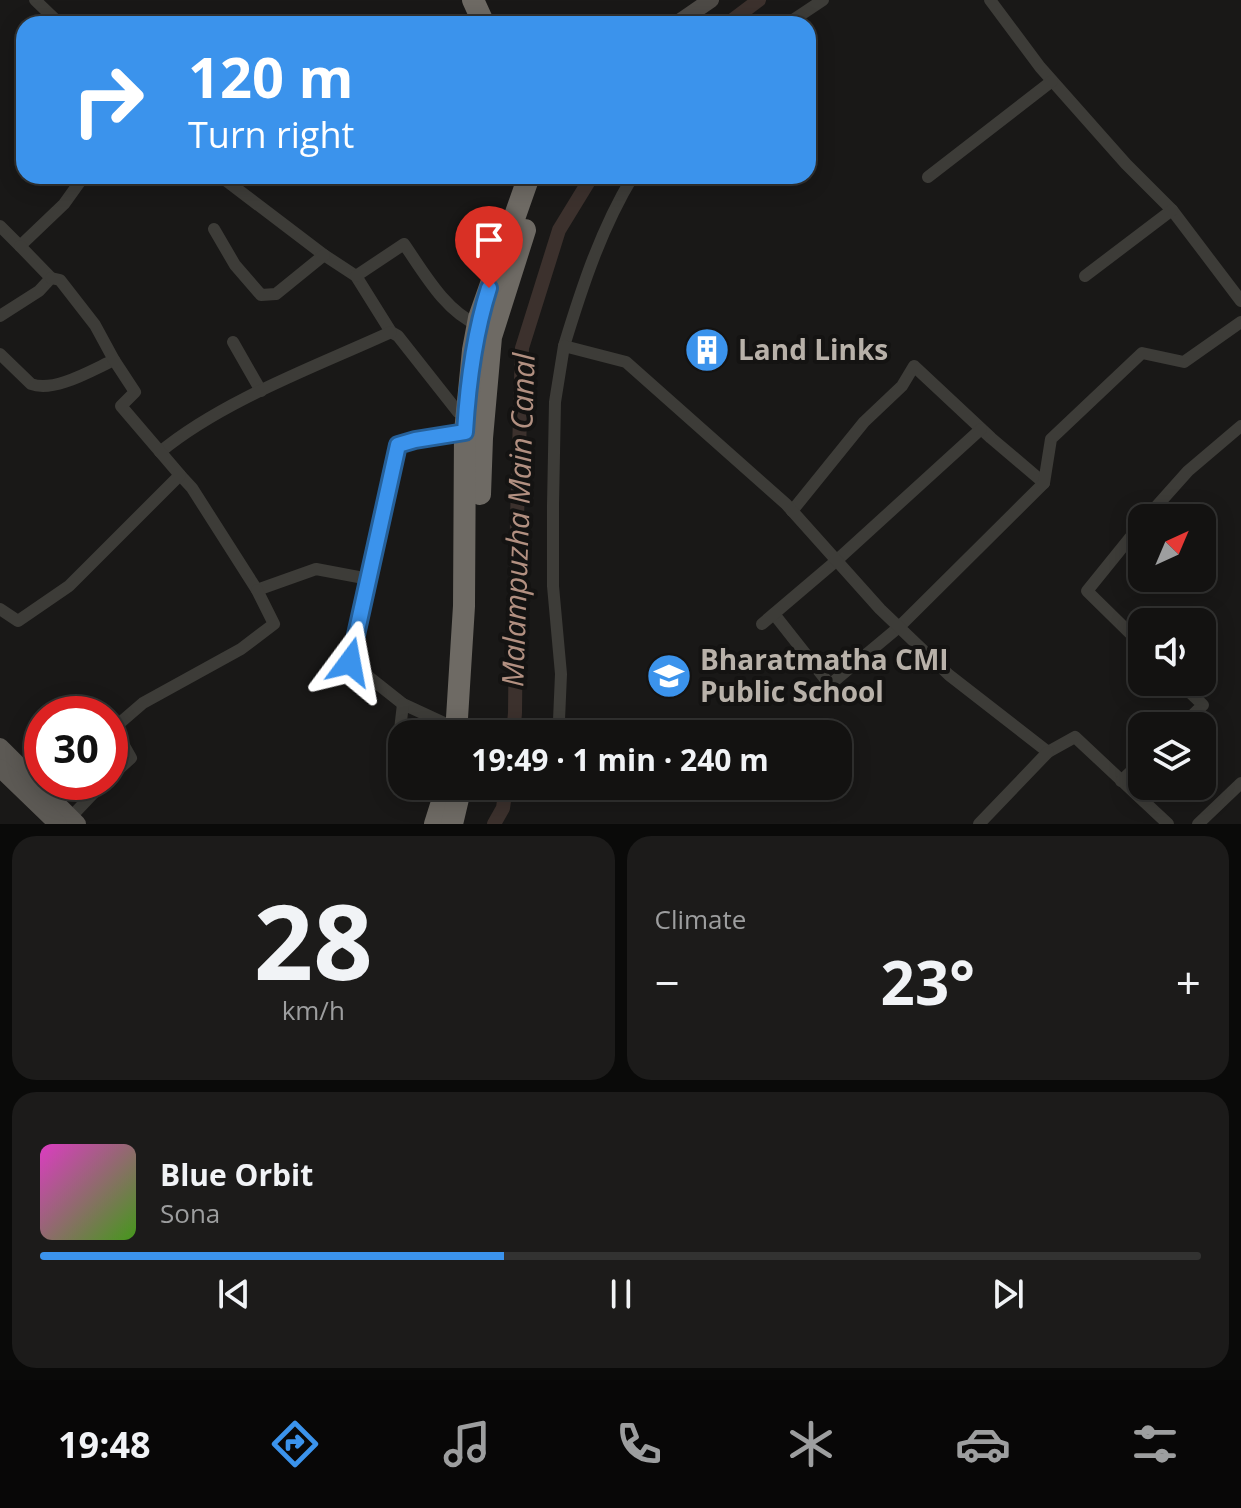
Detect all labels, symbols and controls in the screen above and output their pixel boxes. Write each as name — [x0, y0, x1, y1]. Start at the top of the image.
text: 120 m — [188, 38, 354, 114]
icon: right — [56, 48, 160, 152]
text: Turn right — [188, 110, 354, 159]
pin — [455, 206, 523, 288]
icon: arrive — [467, 218, 511, 262]
building icon: Land Links — [683, 326, 731, 374]
place label: Land Links — [738, 330, 888, 368]
water label: Malampuzha Main Canal — [491, 351, 544, 687]
north arrow — [1128, 504, 1216, 592]
map controls — [1128, 504, 1216, 800]
button: sound — [1128, 608, 1216, 696]
position arrow — [308, 620, 392, 704]
place label: Bharatmatha CMI Public School — [700, 640, 949, 710]
school or university icon: Bharatmatha CMI Public School — [645, 652, 693, 700]
speed limit sign: 30 — [24, 696, 128, 800]
button: layers — [1128, 712, 1216, 800]
text: 19:49 · 1 min · 240 m — [471, 739, 769, 780]
text: 28 — [254, 869, 373, 1010]
text: Climate — [655, 901, 746, 937]
text: 23° — [881, 941, 975, 1023]
text: − — [655, 952, 680, 1012]
text: + — [1176, 952, 1201, 1012]
text: km/h — [282, 992, 345, 1028]
text: Blue Orbit — [160, 1154, 313, 1195]
text: Sona — [160, 1195, 220, 1231]
icon: previous — [212, 1272, 256, 1316]
icon: pause — [599, 1272, 643, 1316]
icon: next — [986, 1272, 1030, 1316]
icon: directions — [267, 1416, 323, 1472]
icon: music — [439, 1416, 495, 1472]
icon: phone — [611, 1416, 667, 1472]
icon: climate — [783, 1416, 839, 1472]
icon: car — [955, 1416, 1011, 1472]
icon: filters — [1127, 1416, 1183, 1472]
text: 19:48 — [58, 1420, 151, 1469]

